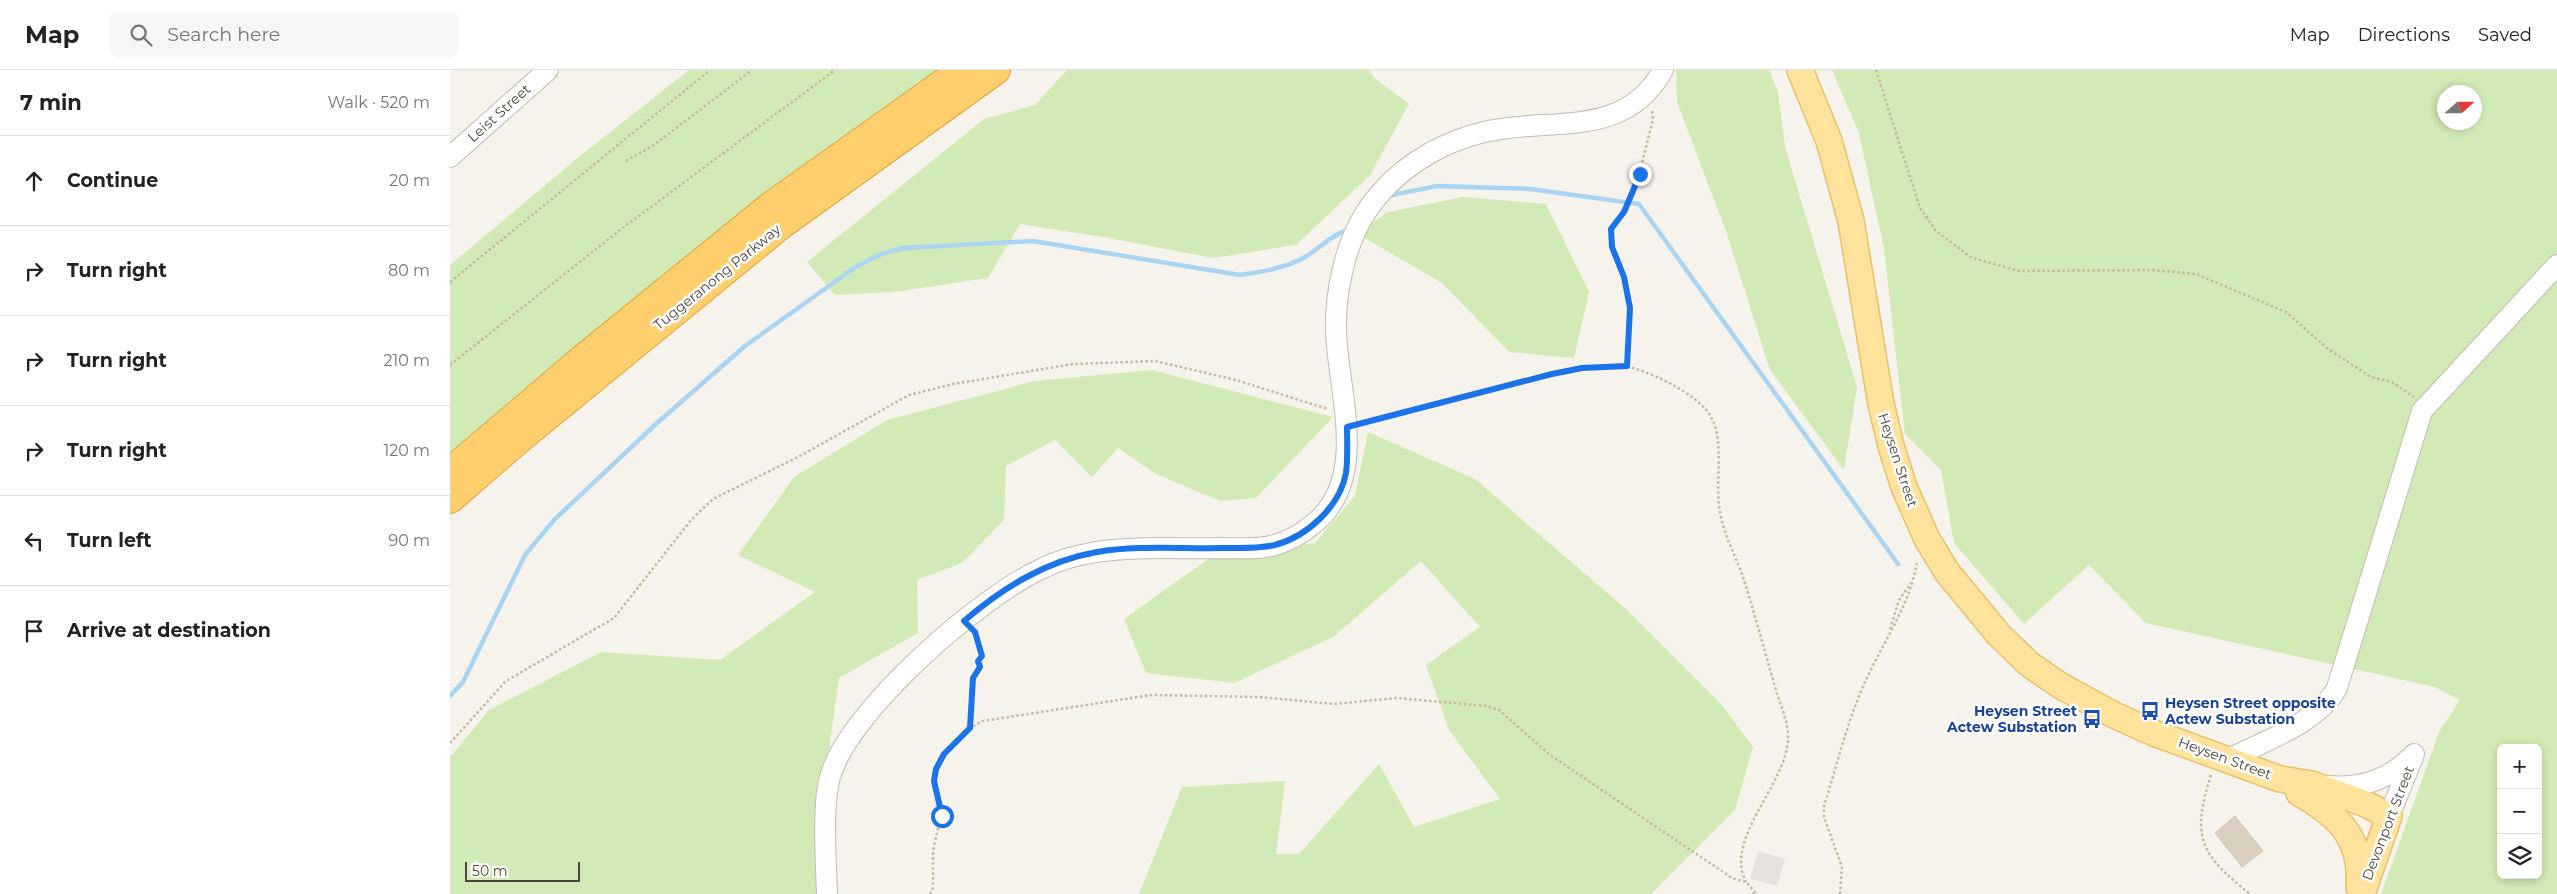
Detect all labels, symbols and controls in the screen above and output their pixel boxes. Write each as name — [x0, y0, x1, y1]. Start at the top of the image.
search box — [109, 12, 459, 57]
text: Map — [25, 20, 79, 49]
icon: search — [127, 21, 155, 49]
text: Search here — [167, 23, 280, 46]
text: Map — [2290, 24, 2330, 46]
text: Directions — [2358, 24, 2450, 46]
text: Saved — [2478, 24, 2532, 46]
street label: Leist Street — [464, 80, 535, 146]
north arrow — [2437, 85, 2482, 130]
text: 7 min — [20, 90, 82, 115]
text: Walk · 520 m — [328, 93, 430, 112]
route end — [1629, 163, 1652, 186]
icon: ahead — [20, 167, 48, 195]
text: Continue — [67, 169, 158, 192]
text: 20 m — [389, 171, 430, 190]
street label: Tuggeranong Parkway — [650, 220, 785, 334]
icon: right — [20, 257, 48, 285]
text: Turn right — [67, 259, 167, 282]
text: 80 m — [388, 261, 430, 280]
icon: right — [20, 347, 48, 375]
text: Turn right — [67, 349, 167, 372]
text: 210 m — [383, 351, 430, 370]
street label: Heysen Street — [1874, 411, 1922, 510]
icon: right — [20, 437, 48, 465]
text: Turn right — [67, 439, 167, 462]
text: 120 m — [383, 441, 430, 460]
icon: left — [20, 527, 48, 555]
text: Turn left — [67, 529, 152, 552]
text: 90 m — [388, 531, 430, 550]
icon: arrive — [20, 617, 48, 645]
text: Arrive at destination — [67, 619, 271, 642]
place label: Heysen Street opposite Actew Substation — [2164, 694, 2336, 728]
bus stop icon: Heysen Street opposite Actew Substation — [2139, 700, 2161, 722]
place label: Heysen Street Actew Substation — [1946, 702, 2077, 736]
bus stop icon: Heysen Street Actew Substation — [2081, 708, 2103, 730]
street label: Heysen Street — [2176, 733, 2274, 783]
map controls — [2497, 744, 2542, 879]
button: + — [2497, 744, 2542, 789]
street label: Devonport Street — [2358, 763, 2418, 883]
button: − — [2497, 789, 2542, 834]
route start — [931, 805, 954, 828]
button: layers — [2497, 834, 2542, 879]
scale bar — [465, 859, 580, 882]
text: 50 m — [472, 862, 508, 880]

